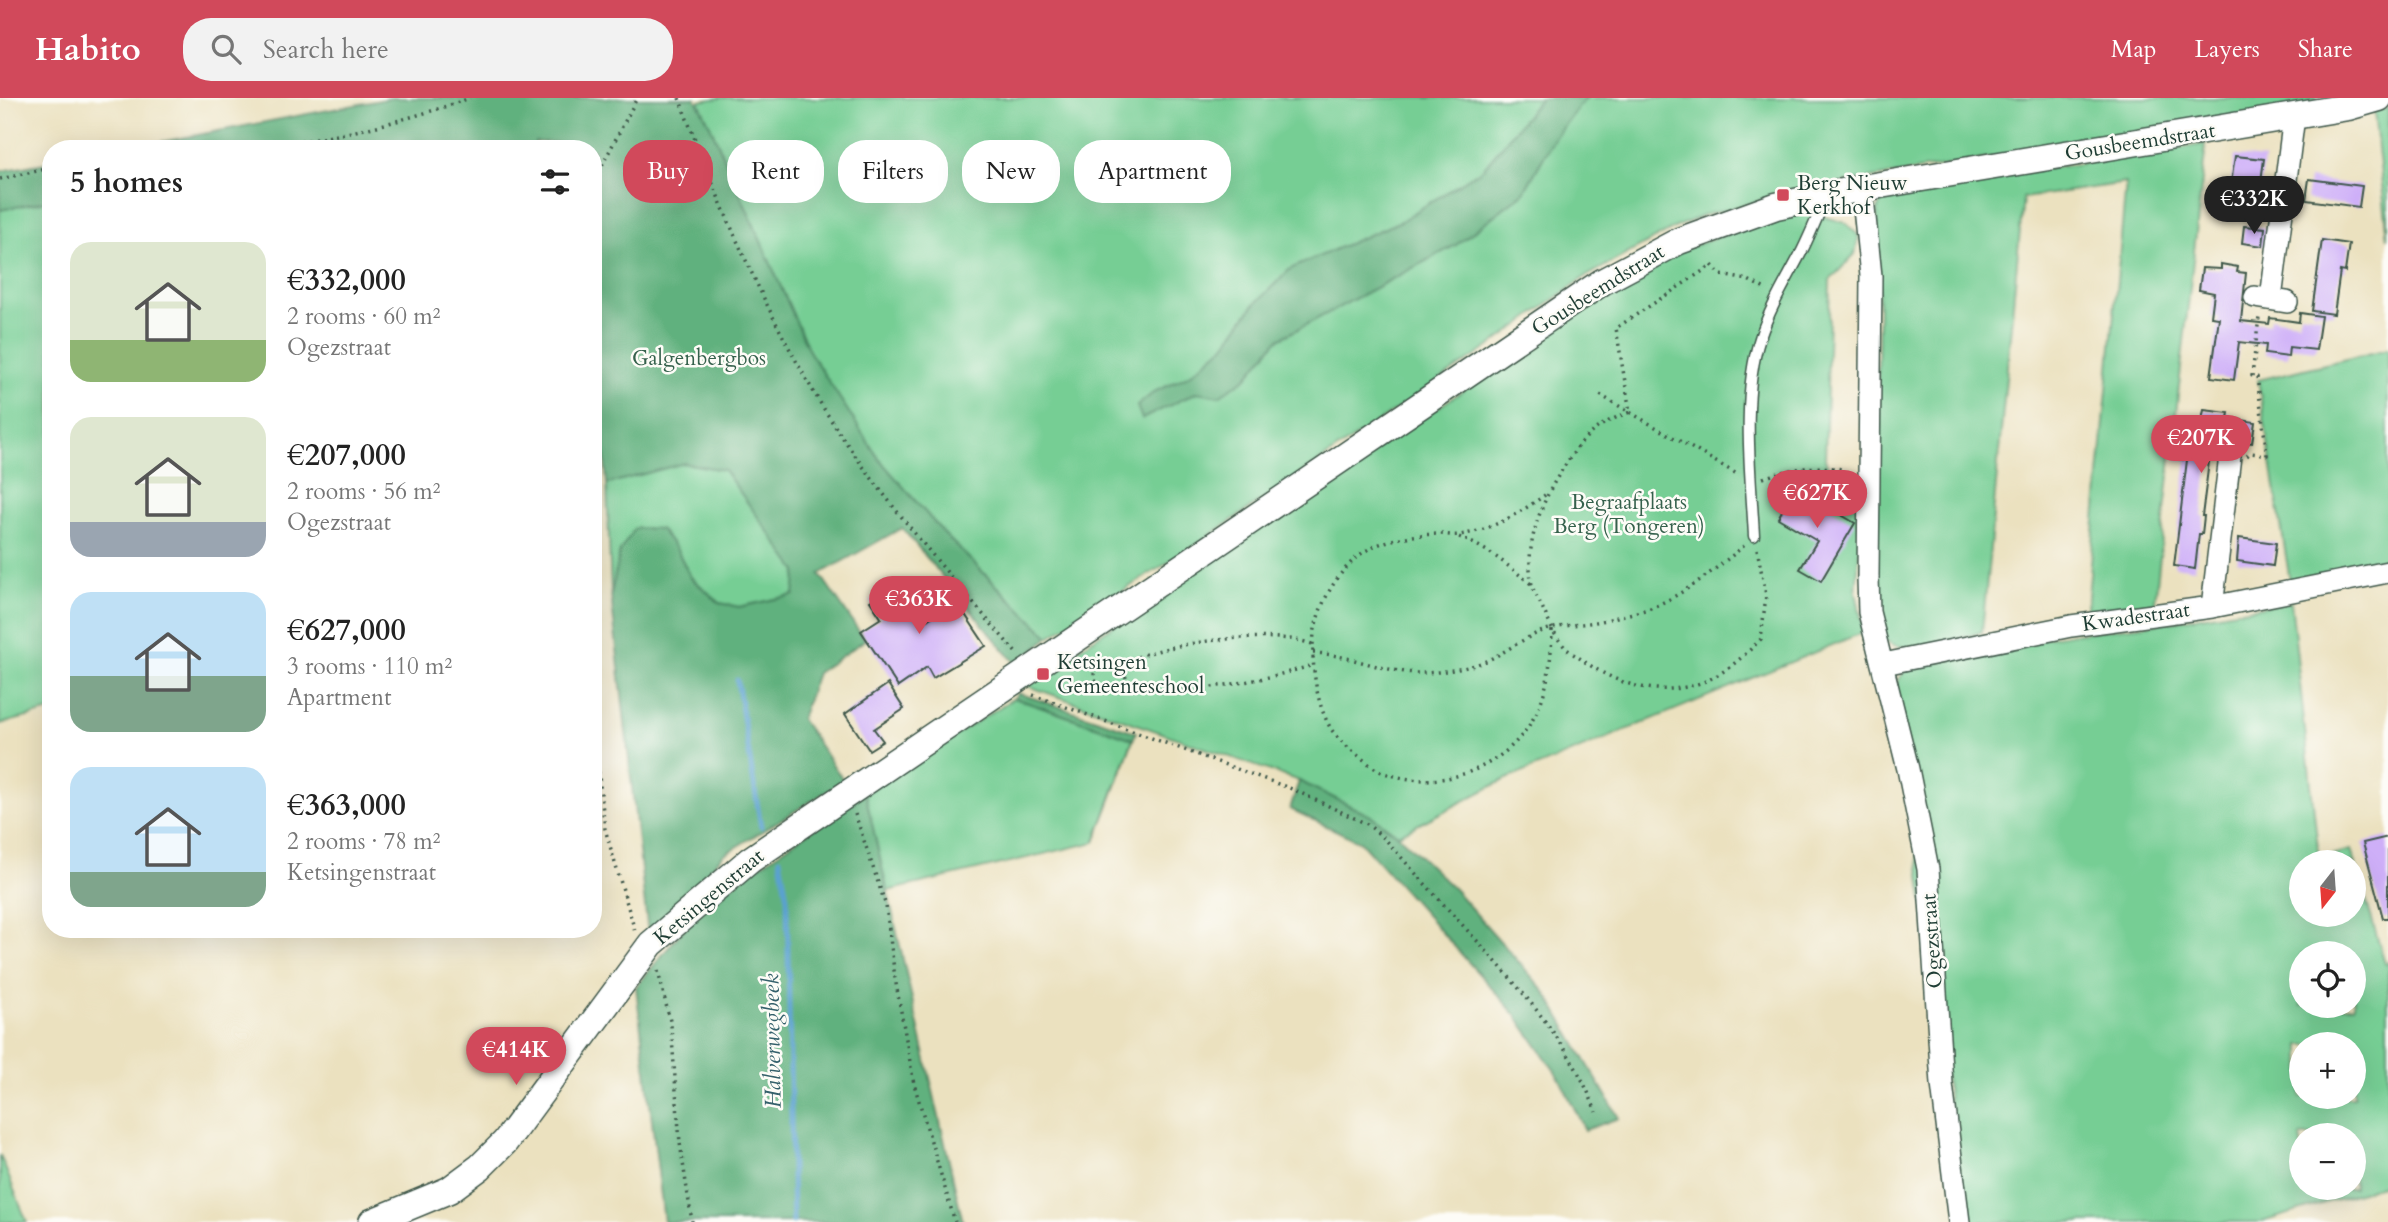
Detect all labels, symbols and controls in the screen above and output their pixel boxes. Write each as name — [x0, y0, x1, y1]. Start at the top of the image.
search box — [183, 18, 673, 81]
text: Habito — [35, 27, 141, 72]
icon: search — [207, 30, 245, 68]
text: Search here — [263, 32, 389, 67]
text: Map — [2111, 33, 2157, 66]
text: Layers — [2195, 33, 2260, 66]
text: Share — [2298, 33, 2353, 66]
street label: Gousbeemdstraat — [2063, 116, 2218, 168]
chip: Buy — [623, 140, 713, 203]
chip: Rent — [727, 140, 824, 203]
chip: Filters — [838, 140, 948, 203]
chip: New — [962, 140, 1060, 203]
chip: Apartment — [1074, 140, 1231, 203]
text: 5 homes — [70, 162, 183, 203]
icon: filters — [536, 163, 574, 201]
place label: Berg Nieuw Kerkhof — [1797, 169, 1908, 222]
pin: €332K — [2205, 176, 2303, 236]
text: €332K — [2220, 183, 2288, 214]
marker: Berg Nieuw Kerkhof — [1775, 187, 1791, 203]
street label: Gousbeemdstraat — [1526, 237, 1670, 343]
text: €332,000 — [287, 260, 406, 301]
icon: home — [126, 270, 210, 354]
text: 2 rooms · 60 m² — [287, 301, 440, 332]
text: Ogezstraat — [287, 332, 391, 363]
park label: Galgenbergbos — [632, 344, 766, 373]
pin: €207K — [2152, 416, 2250, 475]
text: €207K — [2167, 422, 2235, 453]
text: €207,000 — [287, 435, 406, 476]
icon: home — [126, 445, 210, 529]
pin: €627K — [1768, 470, 1866, 530]
text: 2 rooms · 56 m² — [287, 476, 440, 507]
text: €627K — [1783, 477, 1851, 508]
park label: Begraafplaats Berg (Tongeren) — [1553, 488, 1705, 541]
text: Ogezstraat — [287, 507, 391, 538]
pin: €363K — [870, 576, 968, 636]
text: €363K — [885, 583, 953, 614]
street label: Kwadestraat — [2080, 595, 2192, 639]
text: €627,000 — [287, 610, 406, 651]
icon: home — [126, 620, 210, 704]
place label: Ketsingen Gemeenteschool — [1057, 648, 1204, 701]
text: 3 rooms · 110 m² — [287, 651, 452, 682]
marker: Ketsingen Gemeenteschool — [1035, 666, 1051, 682]
text: Apartment — [287, 682, 391, 713]
text: €363,000 — [287, 785, 406, 826]
icon: home — [126, 795, 210, 879]
text: 2 rooms · 78 m² — [287, 826, 440, 857]
street label: Ketsingenstraat — [648, 842, 771, 952]
north arrow — [2289, 850, 2366, 928]
map controls — [2289, 850, 2366, 1200]
text: Ketsingenstraat — [287, 857, 436, 888]
street label: Ogezstraat — [1914, 892, 1950, 989]
button: locate — [2289, 941, 2366, 1018]
water label: Halverwegbeek — [755, 973, 789, 1109]
pin: €414K — [467, 1028, 565, 1087]
button: + — [2289, 1032, 2366, 1109]
text: €414K — [482, 1034, 550, 1065]
button: − — [2289, 1123, 2366, 1200]

